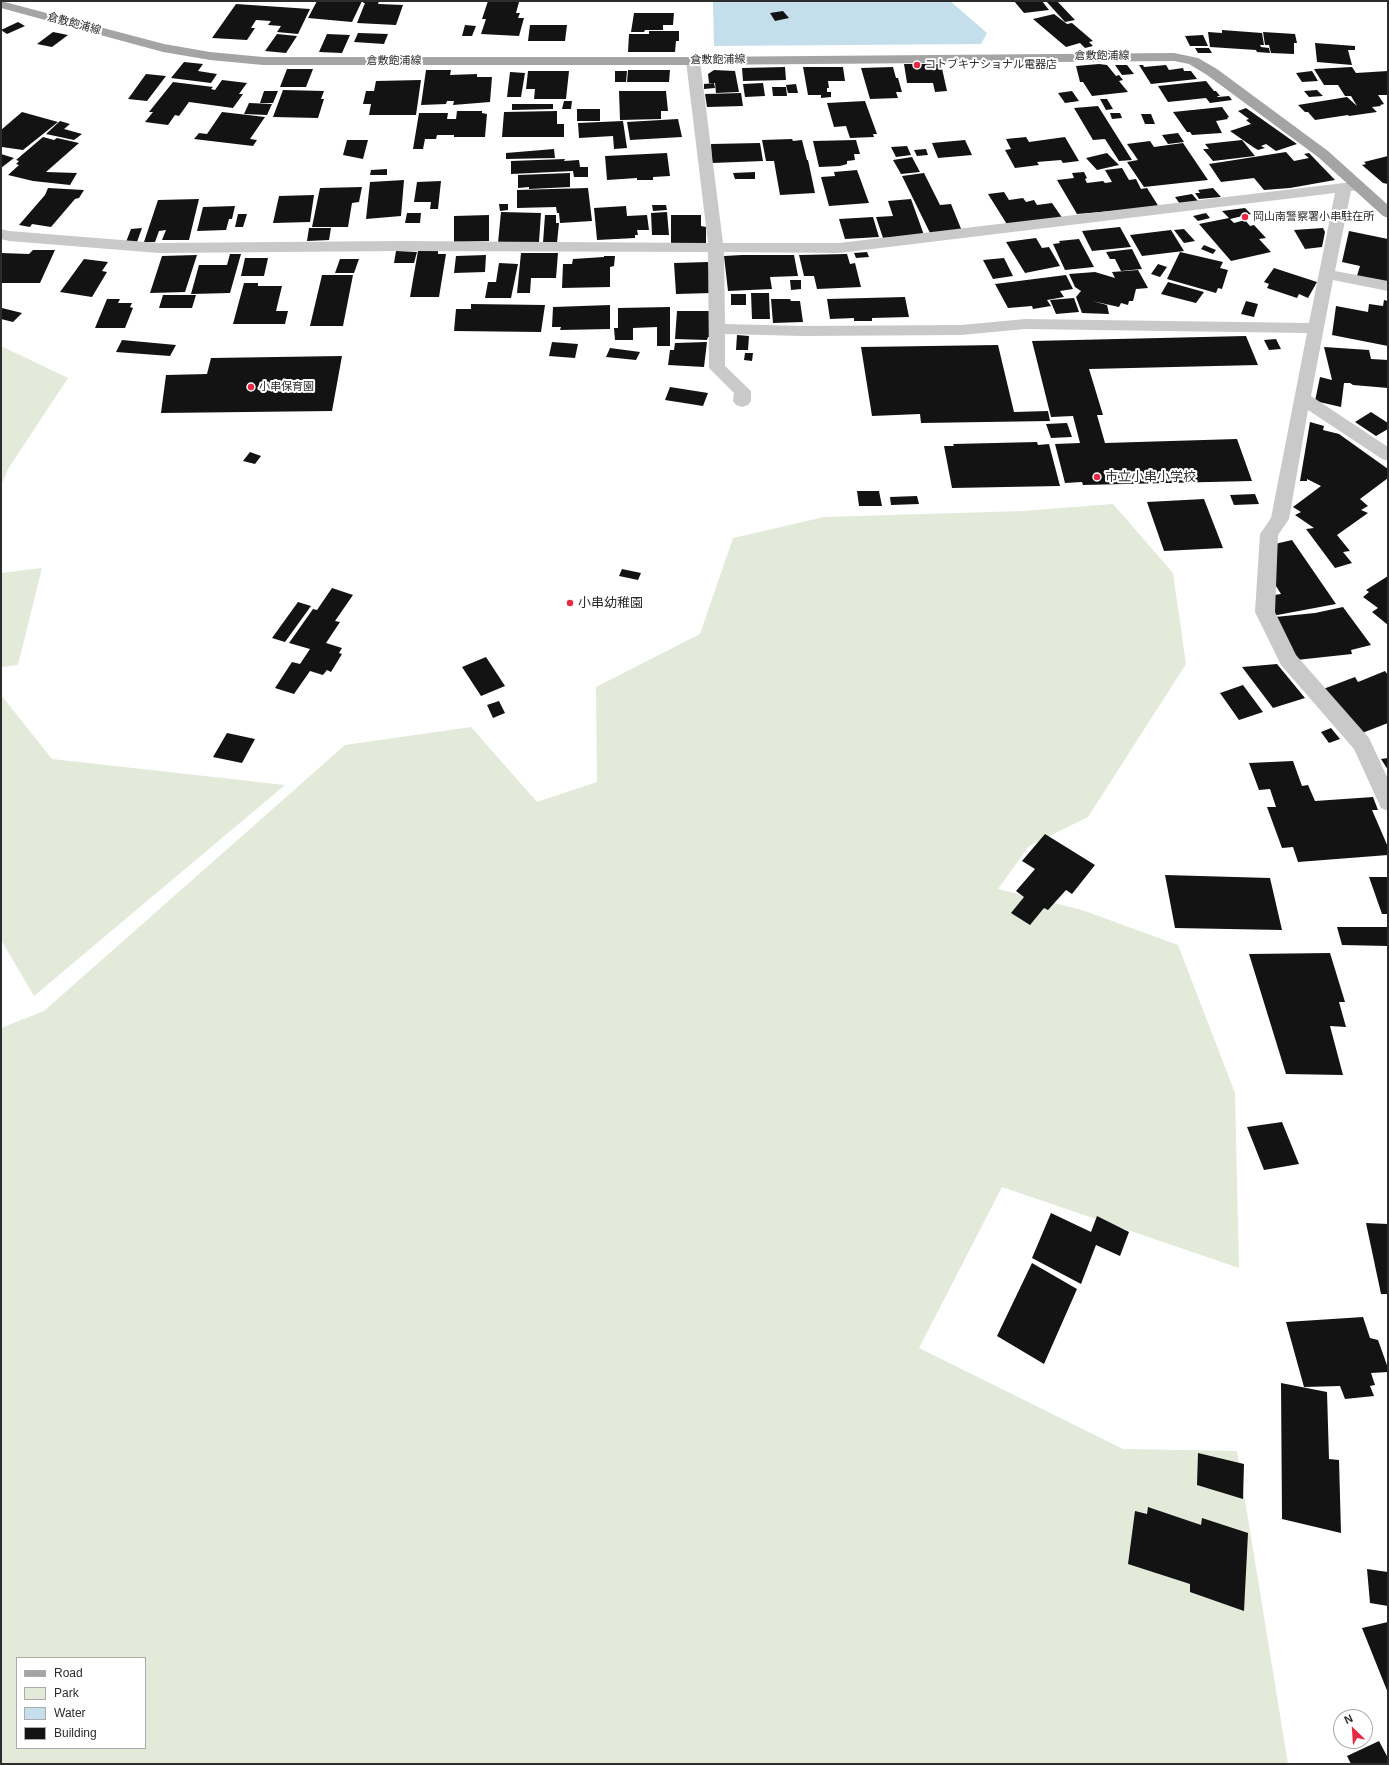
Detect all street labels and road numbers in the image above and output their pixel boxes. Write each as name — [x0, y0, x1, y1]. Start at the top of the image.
street label: 倉敷飽浦線 — [46, 11, 102, 37]
street label: 倉敷飽浦線 — [1075, 49, 1129, 63]
street label: 倉敷飽浦線 — [690, 53, 746, 67]
street label: 倉敷飽浦線 — [367, 54, 421, 68]

